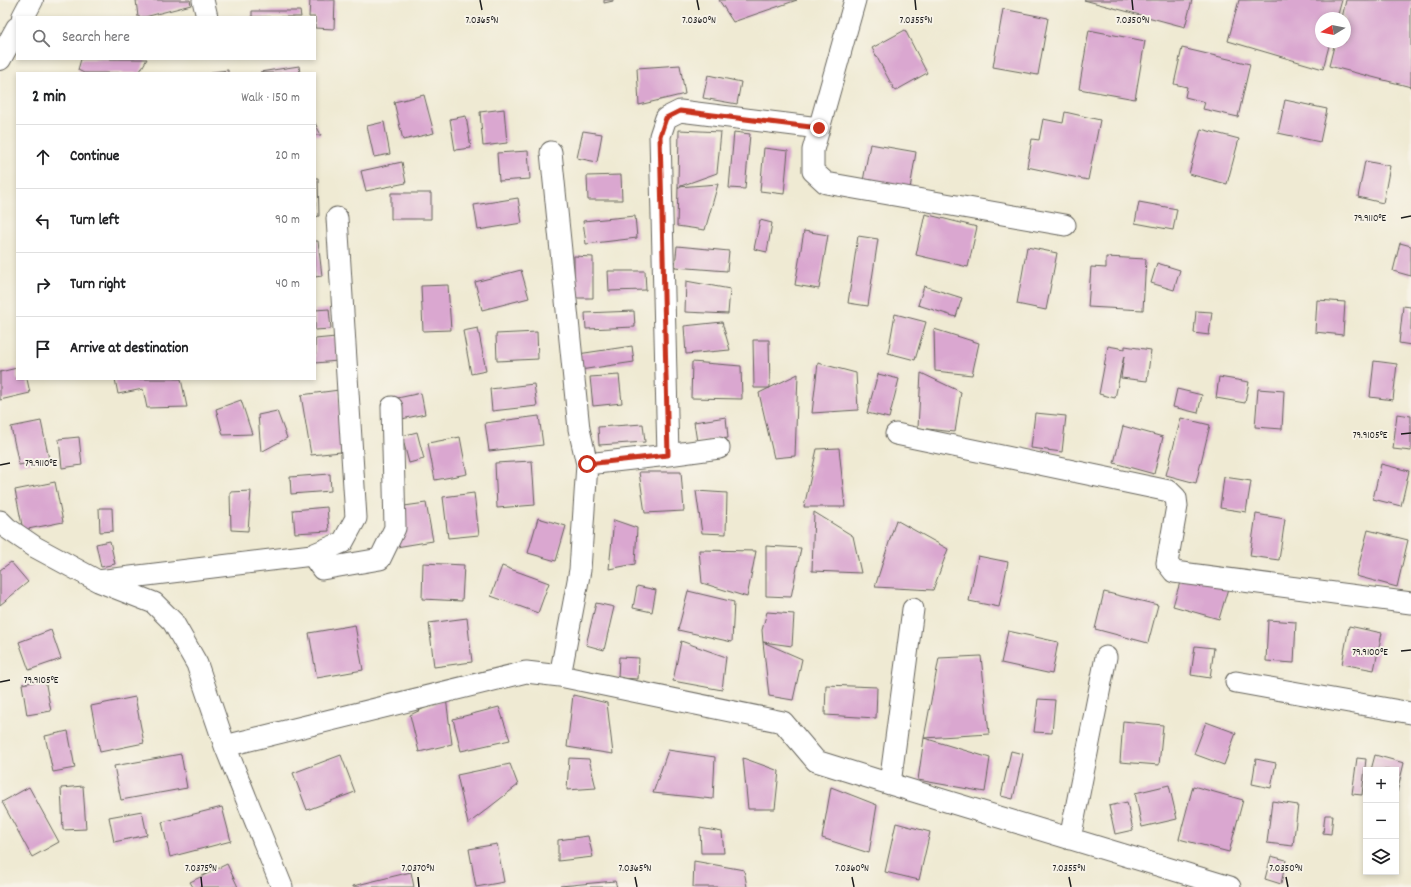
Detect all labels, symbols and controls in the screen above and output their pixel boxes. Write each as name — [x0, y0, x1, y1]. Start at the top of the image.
north arrow — [1315, 12, 1351, 48]
text: 7.0365°N — [465, 14, 499, 28]
text: 7.0360°N — [682, 14, 716, 28]
text: 7.0355°N — [900, 14, 932, 28]
text: 7.0350°N — [1116, 14, 1150, 28]
search box — [16, 16, 316, 60]
icon: search — [30, 27, 52, 49]
text: Search here — [62, 27, 130, 49]
text: 2 min — [32, 86, 66, 110]
text: Walk · 150 m — [241, 89, 300, 108]
route end — [810, 119, 828, 137]
icon: ahead — [32, 146, 54, 168]
text: Continue — [70, 146, 119, 168]
text: 20 m — [275, 147, 300, 166]
icon: left — [32, 210, 54, 232]
text: Turn left — [70, 210, 119, 232]
text: 90 m — [275, 211, 300, 230]
text: 79.9110°E — [1354, 212, 1387, 226]
icon: right — [32, 274, 54, 296]
text: Turn right — [70, 274, 126, 296]
text: 40 m — [276, 275, 300, 294]
icon: arrive — [32, 338, 54, 360]
text: Arrive at destination — [70, 338, 188, 360]
text: 79.9105°E — [1353, 429, 1388, 443]
route start — [578, 455, 596, 473]
text: 79.9110°E — [25, 457, 58, 471]
text: 79.9100°E — [1352, 646, 1388, 660]
text: 79.9105°E — [24, 674, 59, 688]
map controls — [1363, 767, 1399, 875]
button: + — [1363, 767, 1399, 803]
button: − — [1363, 803, 1399, 839]
button: layers — [1363, 839, 1399, 875]
text: 7.0375°N — [185, 862, 217, 876]
text: 7.0370°N — [402, 862, 434, 876]
text: 7.0365°N — [618, 862, 652, 876]
text: 7.0360°N — [835, 862, 869, 876]
text: 7.0355°N — [1053, 862, 1085, 876]
text: 7.0350°N — [1269, 862, 1303, 876]

